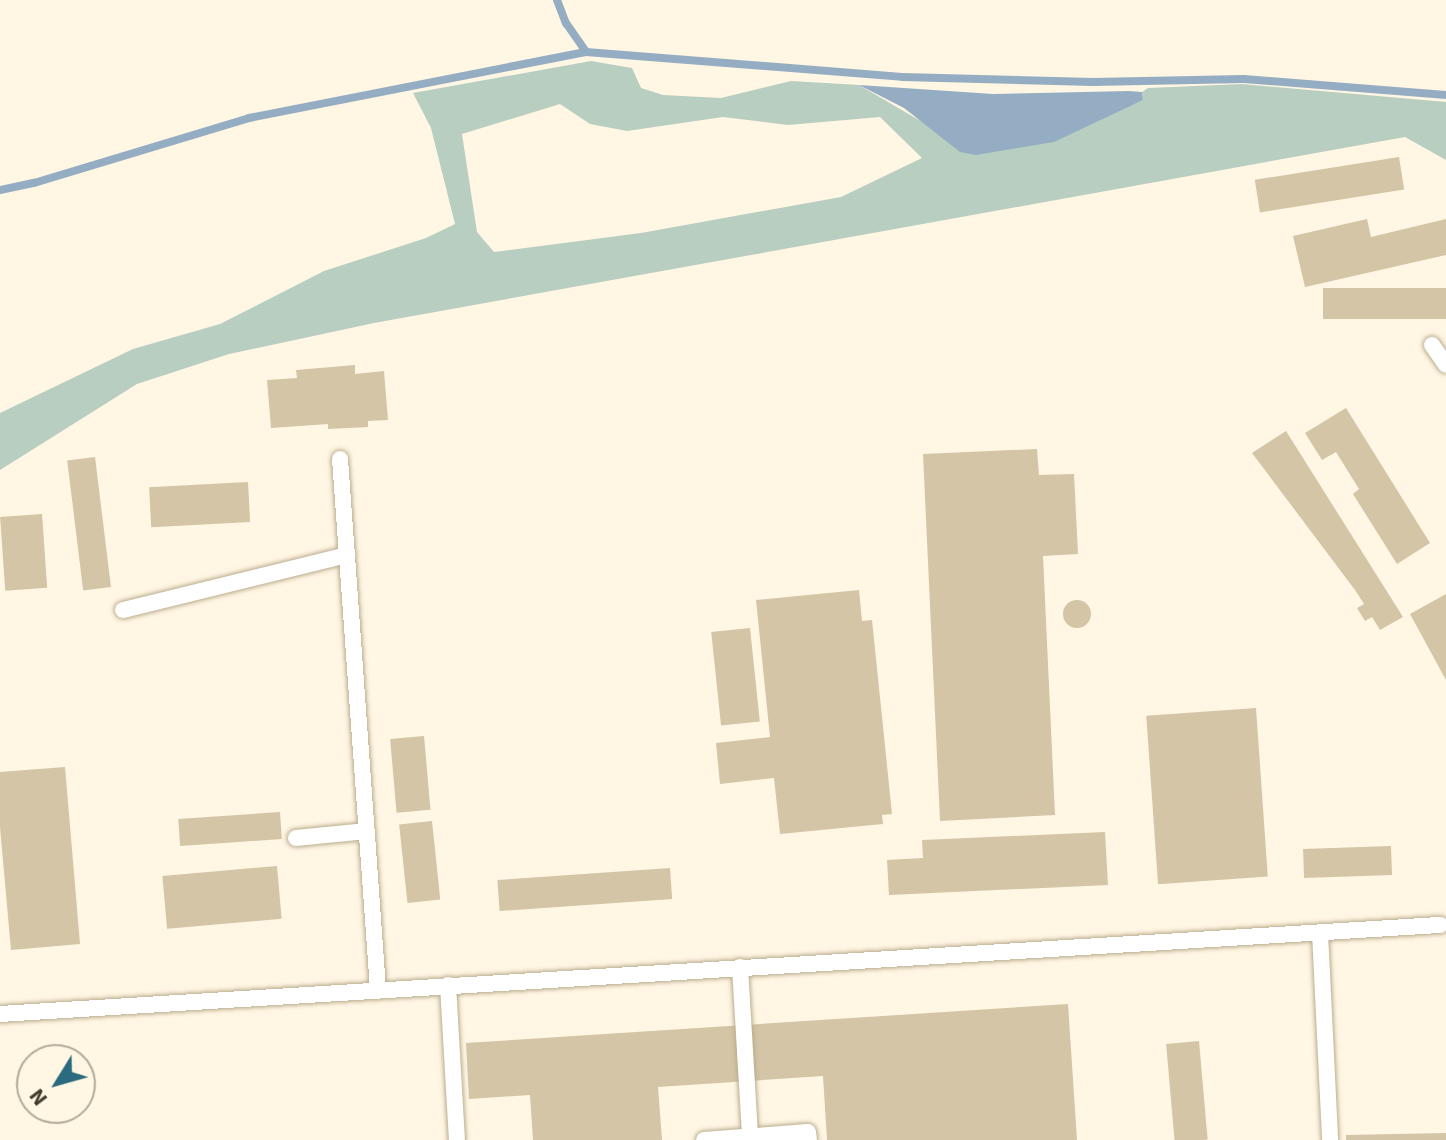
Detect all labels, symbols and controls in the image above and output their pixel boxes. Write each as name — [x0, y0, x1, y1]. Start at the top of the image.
north arrow — [16, 1044, 96, 1124]
text: N — [21, 1082, 56, 1113]

